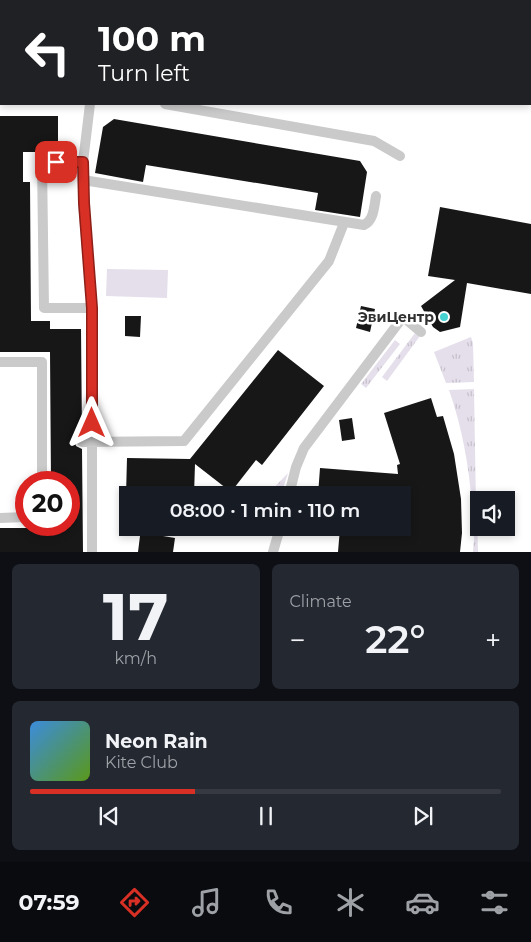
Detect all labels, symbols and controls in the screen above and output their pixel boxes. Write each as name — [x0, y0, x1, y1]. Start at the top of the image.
text: 100 m — [98, 17, 206, 60]
icon: left — [15, 20, 80, 85]
text: Turn left — [98, 60, 190, 87]
pin — [35, 141, 77, 183]
icon: arrive — [42, 148, 70, 176]
place label: ЭвиЦентр — [358, 308, 434, 326]
marker: ЭвиЦентр — [438, 311, 450, 323]
position arrow — [65, 396, 117, 448]
speed limit sign: 20 — [15, 471, 80, 536]
map controls — [470, 491, 515, 536]
button: sound — [470, 491, 515, 536]
text: 08:00 · 1 min · 110 m — [170, 499, 360, 522]
text: 17 — [103, 577, 169, 656]
text: Climate — [290, 592, 352, 611]
text: 22° — [365, 616, 425, 663]
text: − — [290, 623, 306, 657]
text: + — [485, 623, 501, 657]
text: km/h — [114, 649, 157, 668]
text: Neon Rain — [105, 730, 208, 753]
text: Kite Club — [105, 753, 178, 772]
icon: previous — [95, 802, 123, 830]
icon: pause — [252, 802, 280, 830]
icon: next — [409, 802, 437, 830]
icon: directions — [117, 885, 152, 920]
icon: music — [189, 885, 224, 920]
icon: phone — [261, 885, 296, 920]
icon: climate — [333, 885, 368, 920]
icon: car — [405, 885, 440, 920]
icon: filters — [477, 885, 512, 920]
text: 07:59 — [19, 889, 80, 916]

